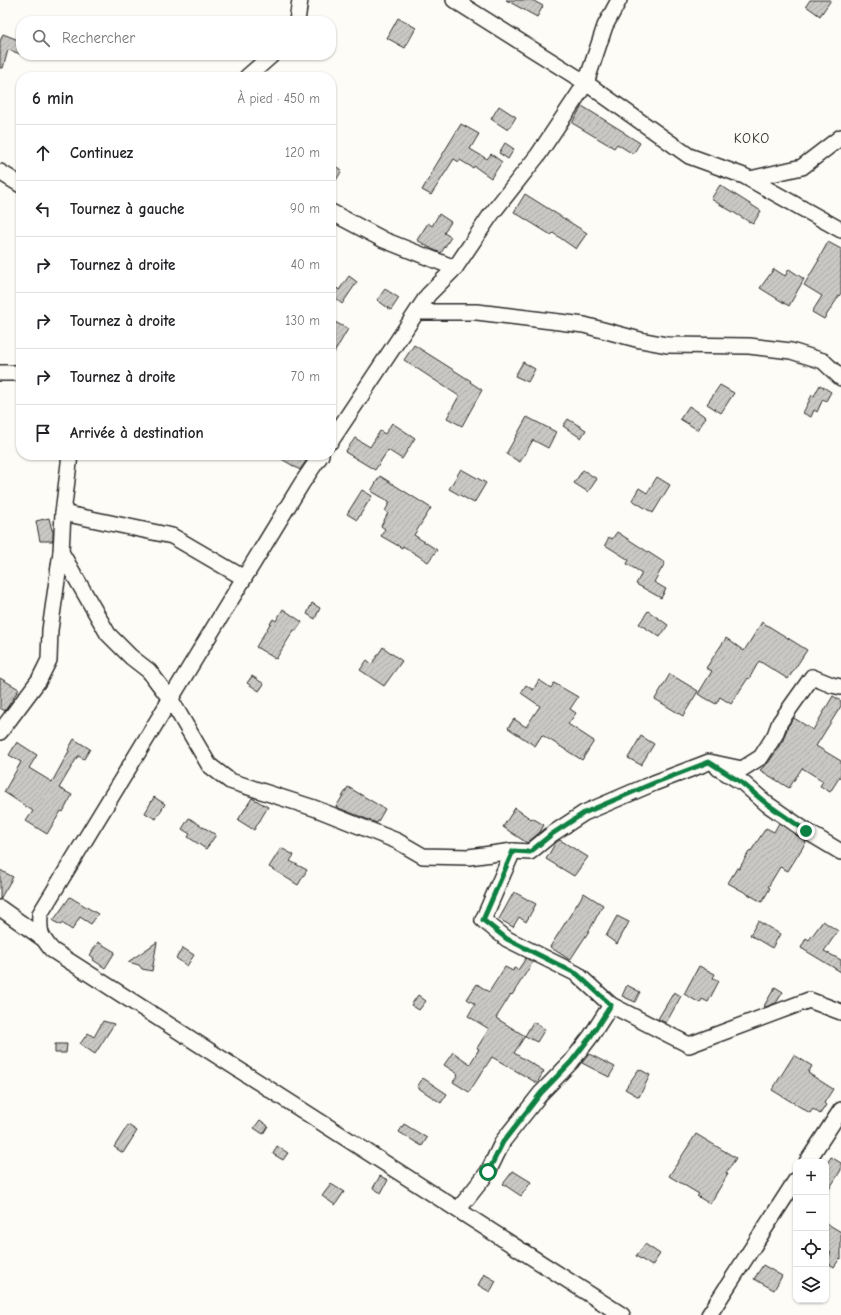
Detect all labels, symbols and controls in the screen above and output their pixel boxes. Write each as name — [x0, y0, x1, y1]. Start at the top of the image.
search box — [16, 16, 336, 60]
icon: search — [30, 27, 52, 49]
text: Rechercher — [62, 29, 135, 47]
text: 6 min — [32, 89, 74, 108]
text: À pied · 450 m — [238, 91, 320, 106]
district label: KOKO — [734, 130, 770, 147]
icon: ahead — [32, 142, 54, 164]
text: Continuez — [70, 144, 133, 162]
text: 120 m — [285, 145, 320, 160]
icon: left — [32, 198, 54, 220]
text: Tournez à gauche — [70, 200, 184, 218]
text: 90 m — [290, 201, 320, 216]
icon: right — [32, 254, 54, 276]
text: Tournez à droite — [70, 256, 175, 274]
text: 40 m — [291, 257, 320, 272]
icon: right — [32, 310, 54, 332]
text: Tournez à droite — [70, 312, 175, 330]
text: 130 m — [285, 313, 320, 328]
icon: right — [32, 366, 54, 388]
text: Tournez à droite — [70, 368, 175, 386]
text: 70 m — [291, 369, 320, 384]
icon: arrive — [32, 422, 54, 444]
text: Arrivée à destination — [70, 424, 204, 442]
route end — [797, 822, 815, 840]
map controls — [793, 1159, 829, 1303]
button: + — [793, 1159, 829, 1195]
route start — [479, 1163, 497, 1181]
button: − — [793, 1195, 829, 1231]
button: locate — [793, 1231, 829, 1267]
button: layers — [793, 1267, 829, 1303]

